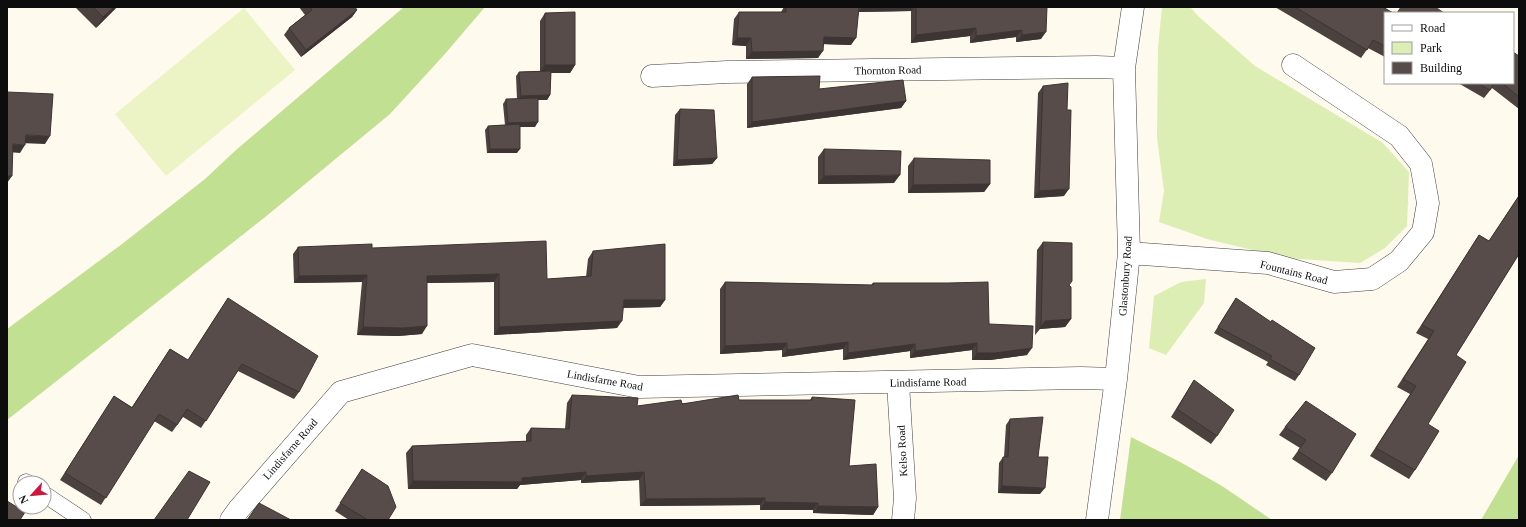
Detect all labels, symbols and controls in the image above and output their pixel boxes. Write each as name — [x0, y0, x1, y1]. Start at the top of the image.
legend — [1384, 12, 1514, 84]
text: Road — [1420, 21, 1445, 35]
text: Park — [1420, 41, 1442, 55]
text: Building — [1420, 61, 1462, 75]
street label: Thornton Road — [854, 63, 922, 77]
street label: Glastonbury Road — [1116, 235, 1134, 317]
street label: Fountains Road — [1259, 258, 1330, 286]
street label: Lindisfarne Road — [566, 367, 644, 393]
street label: Lindisfarne Road — [890, 375, 967, 389]
street label: Lindisfarne Road — [260, 416, 320, 482]
street label: Kelso Road — [895, 424, 909, 477]
north arrow — [12, 475, 52, 515]
text: N — [16, 493, 30, 506]

